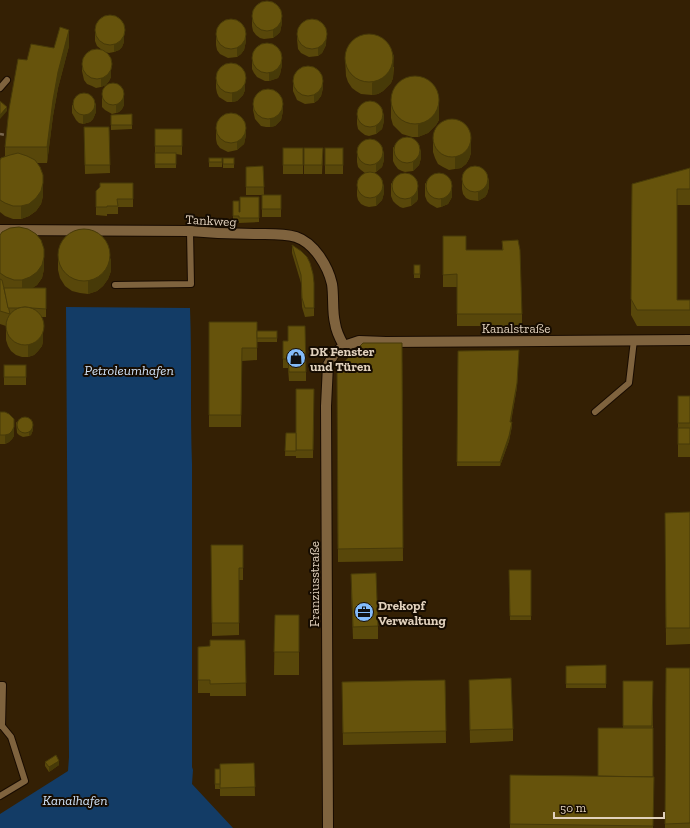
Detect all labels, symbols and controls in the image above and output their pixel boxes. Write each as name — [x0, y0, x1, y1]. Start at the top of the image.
street label: Tankweg — [185, 212, 237, 229]
street label: Kanalstraße — [482, 321, 550, 336]
place label: DK Fenster und Türen — [310, 344, 375, 374]
shop icon: DK Fenster und Türen — [285, 347, 307, 369]
water label: Petroleumhafen — [84, 362, 174, 379]
street label: Franziusstraße — [307, 541, 322, 627]
place label: Drekopf Verwaltung — [378, 598, 447, 628]
office icon: Drekopf Verwaltung — [353, 601, 375, 623]
water label: Kanalhafen — [43, 792, 107, 809]
scale bar — [554, 794, 664, 820]
text: 50 m — [560, 801, 587, 815]

